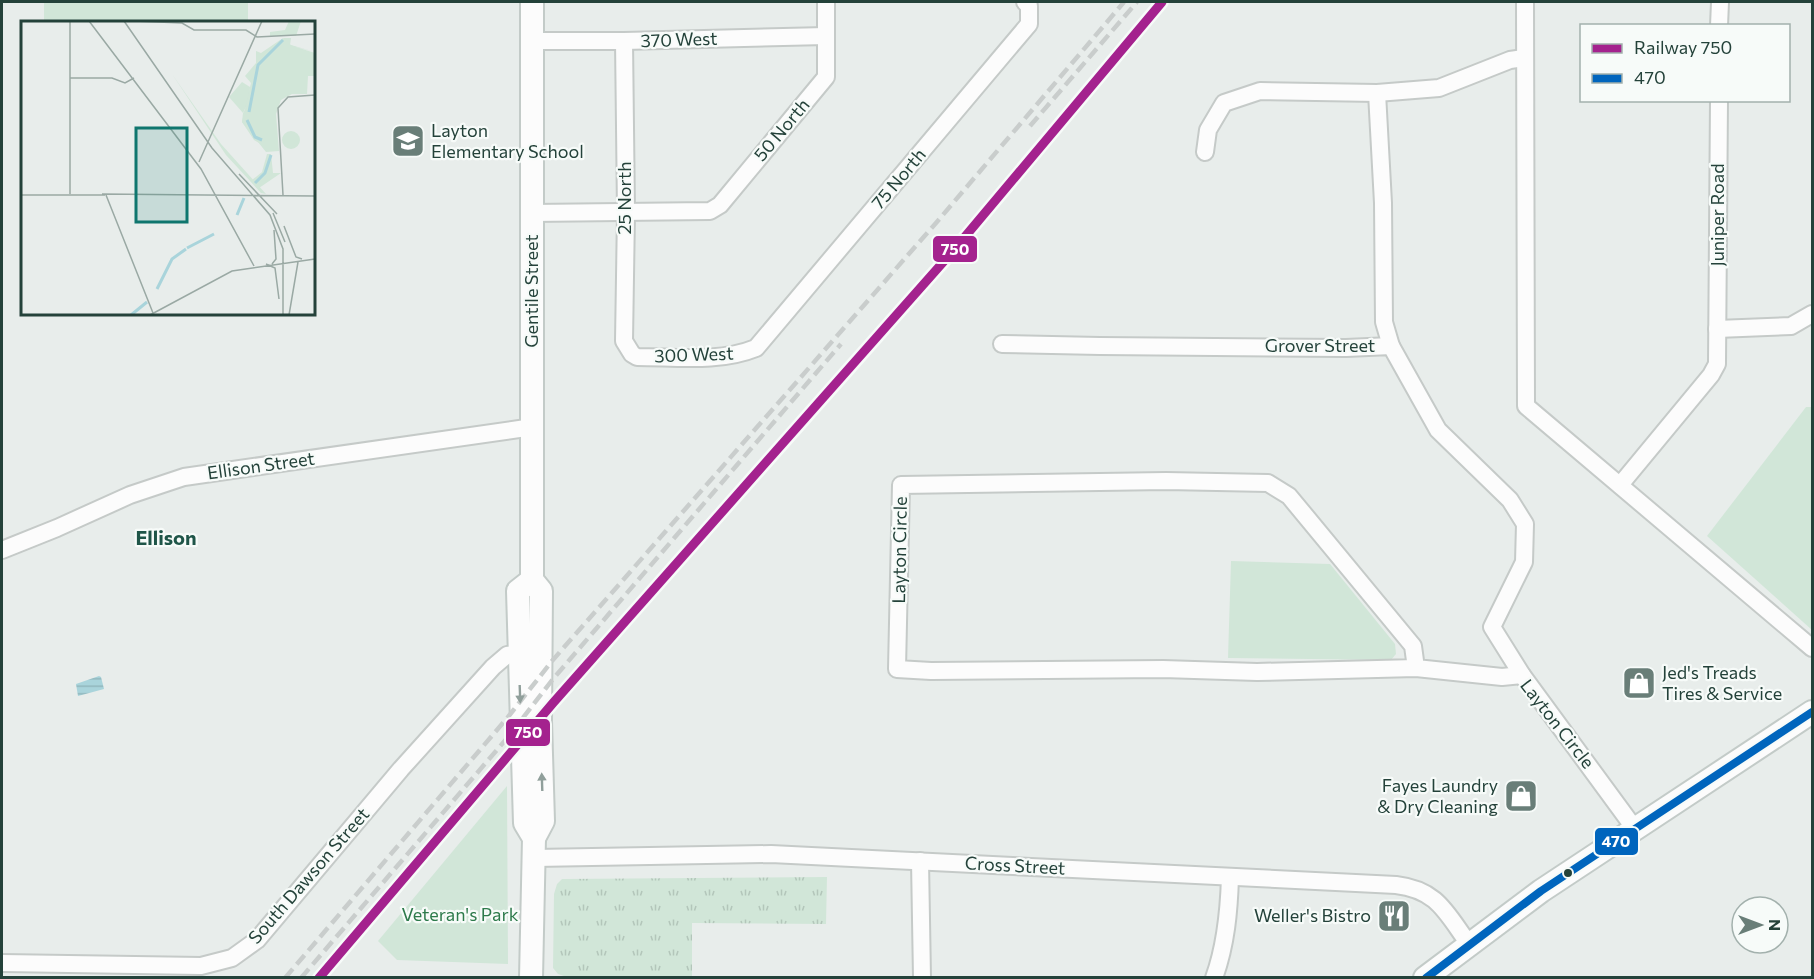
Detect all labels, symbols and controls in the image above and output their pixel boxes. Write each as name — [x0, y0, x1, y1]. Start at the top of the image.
inset map — [21, 21, 315, 315]
legend — [1580, 24, 1790, 102]
street label: 370 West — [640, 27, 718, 51]
text: Railway 750 — [1634, 36, 1732, 58]
text: 470 — [1634, 66, 1666, 88]
street label: 50 North — [749, 94, 814, 165]
place label: Layton Elementary School — [431, 119, 584, 162]
school or university icon: Layton Elementary School — [390, 123, 426, 159]
street label: 75 North — [867, 144, 930, 213]
street label: 25 North — [613, 162, 635, 234]
street label: Juniper Road — [1706, 163, 1728, 267]
street label: Gentile Street — [520, 234, 542, 348]
line badge: 750 — [932, 235, 978, 263]
text: 750 — [941, 239, 969, 258]
street label: Grover Street — [1265, 334, 1375, 356]
street label: 300 West — [654, 342, 734, 366]
street label: Ellison Street — [206, 447, 316, 483]
street label: Layton Circle — [887, 496, 911, 604]
district label: Ellison — [135, 525, 197, 549]
place label: Jed's Treads Tires & Service — [1662, 661, 1782, 704]
shop icon: Jed's Treads Tires & Service — [1621, 665, 1657, 701]
street label: Layton Circle — [1516, 674, 1600, 772]
one-way arrow — [515, 685, 524, 704]
line badge: 750 — [505, 718, 551, 747]
text: 750 — [514, 722, 542, 741]
one-way arrow — [537, 772, 547, 791]
place label: Fayes Laundry & Dry Cleaning — [1377, 774, 1498, 817]
shop icon: Fayes Laundry & Dry Cleaning — [1503, 778, 1539, 814]
street label: South Dawson Street — [243, 803, 373, 948]
line badge: 470 — [1594, 827, 1639, 856]
text: 470 — [1602, 831, 1630, 850]
street label: Cross Street — [964, 851, 1066, 879]
unlabelled marker — [1562, 867, 1574, 879]
north arrow — [1730, 895, 1790, 955]
restaurant icon: Weller's Bistro — [1376, 898, 1412, 934]
park label: Veteran's Park — [402, 903, 519, 925]
place label: Weller's Bistro — [1254, 904, 1371, 926]
text: N — [1766, 919, 1785, 931]

